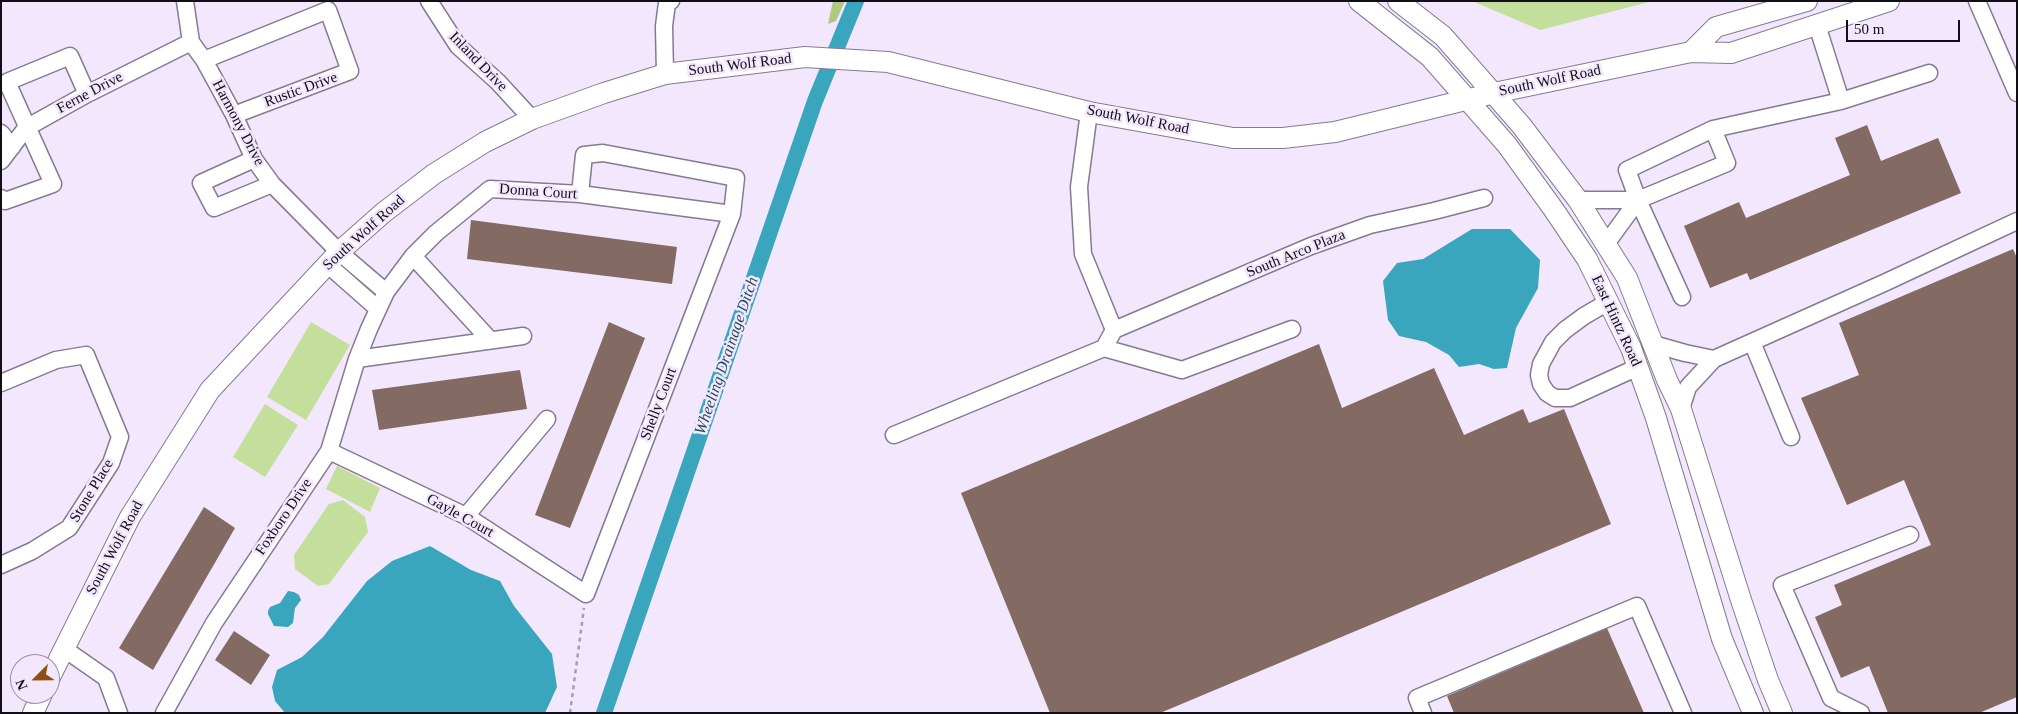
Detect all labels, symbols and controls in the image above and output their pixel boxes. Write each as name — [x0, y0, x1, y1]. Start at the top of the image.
scale bar — [1848, 10, 1962, 42]
text: 50 m — [1854, 21, 1884, 37]
street label: Inland Drive — [445, 28, 511, 96]
street label: South Wolf Road — [687, 50, 793, 80]
street label: South Wolf Road — [1497, 61, 1603, 101]
street label: Ferne Drive — [54, 68, 126, 118]
street label: Rustic Drive — [262, 69, 340, 111]
street label: Harmony Drive — [208, 77, 268, 169]
street label: South Wolf Road — [1085, 101, 1191, 139]
street label: Donna Court — [499, 180, 577, 204]
street label: South Wolf Road — [319, 192, 409, 274]
street label: South Arco Plaza — [1244, 226, 1348, 282]
street label: East Hintz Road — [1587, 273, 1645, 369]
water label: Wheeling Drainage Ditch — [691, 275, 763, 437]
street label: Shelly Court — [637, 365, 681, 443]
street label: Stone Place — [66, 456, 118, 526]
street label: Foxboro Drive — [252, 475, 316, 559]
street label: Gayle Court — [423, 490, 497, 542]
street label: South Wolf Road — [83, 498, 147, 598]
north arrow — [10, 654, 60, 704]
text: N — [13, 677, 31, 692]

